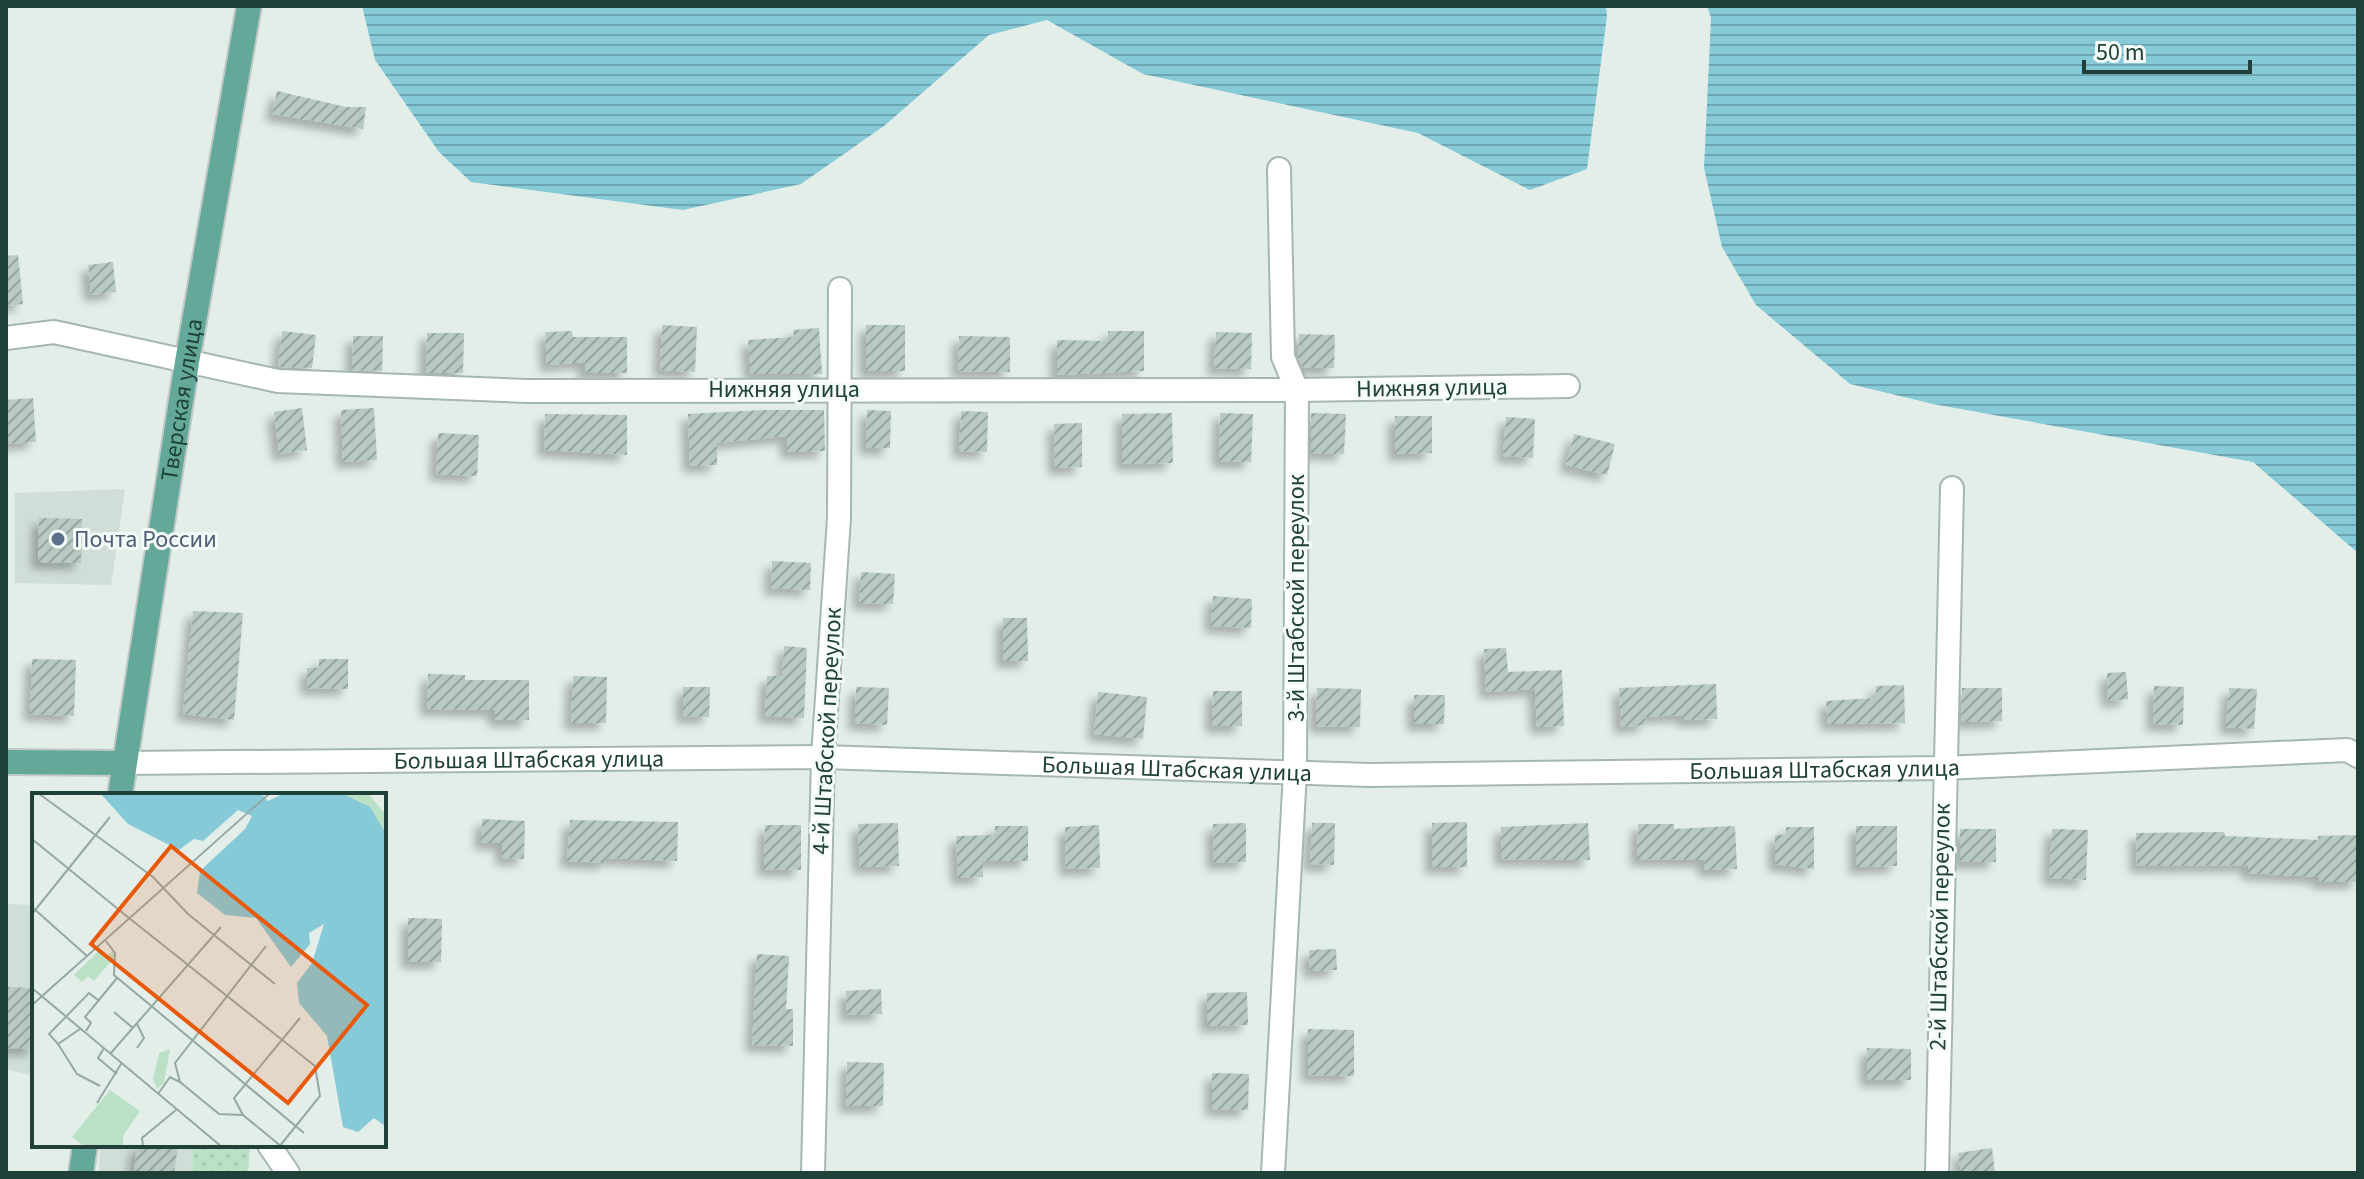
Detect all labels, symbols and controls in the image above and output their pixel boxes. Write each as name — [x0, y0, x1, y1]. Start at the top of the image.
scale bar — [2084, 24, 2250, 74]
text: 50 m — [2096, 35, 2145, 70]
street label: Тверская улица — [151, 316, 212, 483]
street label: Нижняя улица — [1356, 369, 1508, 407]
street label: Нижняя улица — [708, 372, 860, 407]
street label: 3-й Штабской переулок — [1279, 474, 1314, 722]
place label: Почта России — [74, 522, 217, 557]
marker: Почта России — [49, 530, 67, 548]
street label: 4-й Штабской переулок — [803, 606, 851, 855]
street label: Большая Штабская улица — [394, 741, 664, 778]
street label: Большая Штабская улица — [1041, 747, 1312, 791]
street label: Большая Штабская улица — [1689, 750, 1961, 789]
inset map — [32, 793, 386, 1147]
street label: 2-й Штабской переулок — [1920, 803, 1960, 1051]

